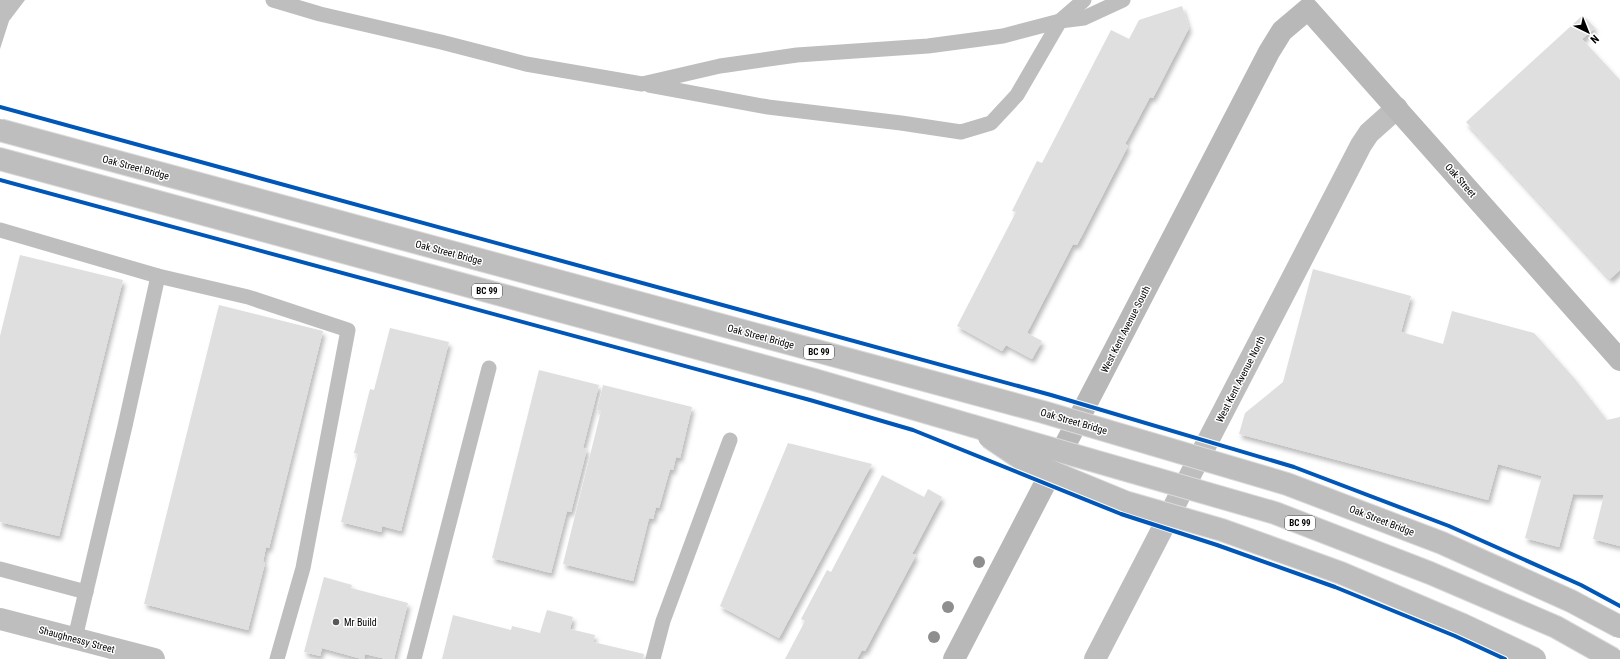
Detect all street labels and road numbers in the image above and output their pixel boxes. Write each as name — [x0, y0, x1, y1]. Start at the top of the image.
street label: Oak Street Bridge — [101, 153, 171, 182]
street label: Oak Street — [1443, 161, 1478, 199]
street label: Oak Street Bridge — [414, 238, 484, 267]
road number: BC 99 — [472, 284, 502, 298]
street label: West Kent Avenue South — [1099, 284, 1152, 374]
street label: Oak Street Bridge — [726, 322, 796, 351]
street label: West Kent Avenue North — [1214, 334, 1267, 424]
road number: BC 99 — [804, 345, 834, 359]
street label: Oak Street Bridge — [1039, 407, 1109, 436]
street label: Oak Street Bridge — [1348, 503, 1416, 538]
road number: BC 99 — [1285, 516, 1315, 530]
street label: Shaughnessy Street — [38, 624, 116, 655]

